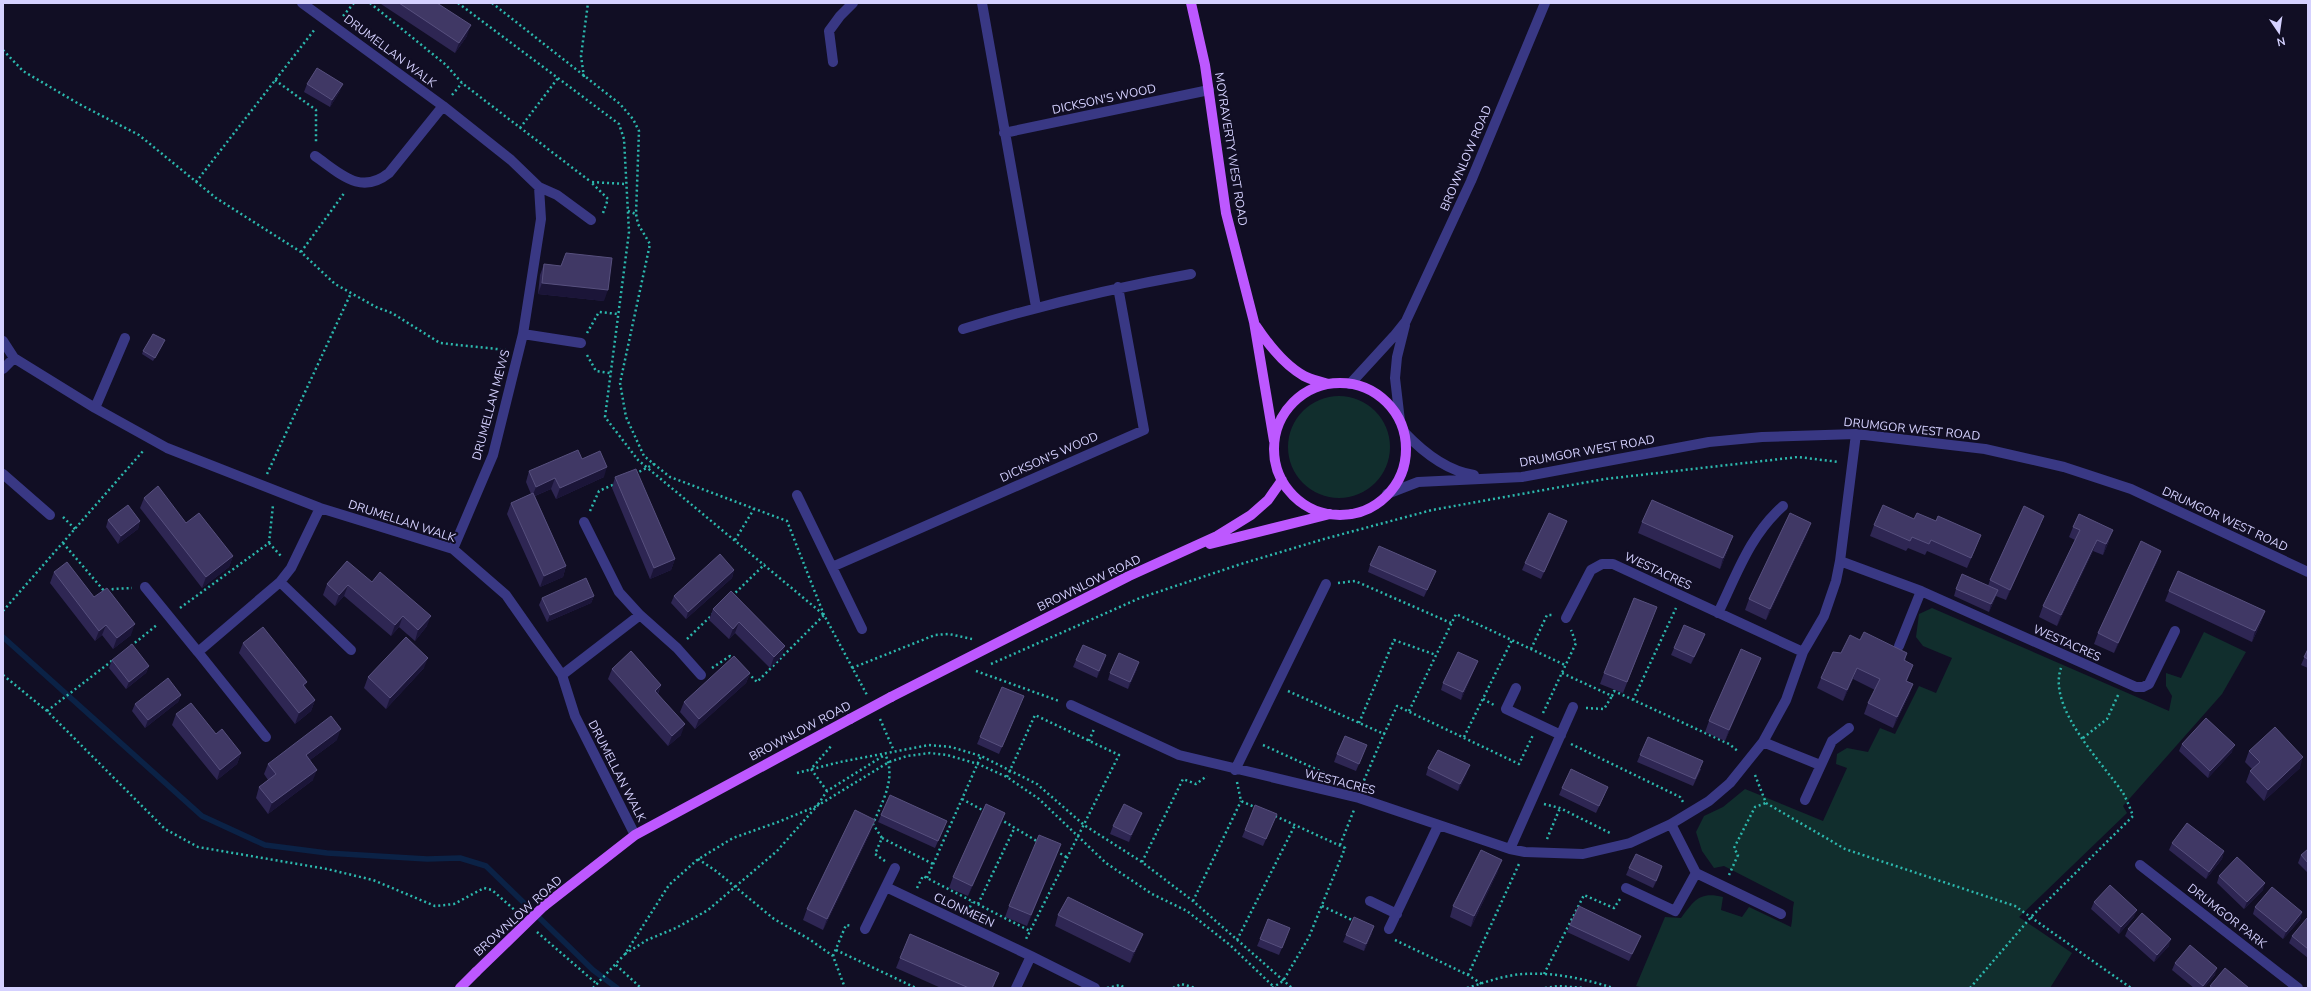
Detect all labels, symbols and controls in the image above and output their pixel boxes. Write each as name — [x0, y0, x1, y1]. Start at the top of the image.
street label: DRUMELLAN WALK — [341, 11, 440, 91]
north arrow — [2259, 12, 2299, 52]
text: N — [2275, 33, 2287, 49]
street label: MOYRAVERTY WEST ROAD — [1211, 71, 1251, 227]
street label: DICKSON'S WOOD — [1050, 80, 1158, 118]
street label: BROWNLOW ROAD — [1437, 103, 1496, 213]
street label: DRUMELLAN MEWS — [469, 348, 513, 462]
street label: DRUMGOR WEST ROAD — [1843, 414, 1981, 444]
street label: DICKSON'S WOOD — [997, 428, 1101, 486]
street label: DRUMGOR WEST ROAD — [1518, 431, 1656, 471]
street label: DRUMGOR WEST ROAD — [2159, 483, 2291, 555]
street label: DRUMELLAN WALK — [346, 496, 458, 546]
street label: WESTACRES — [1622, 548, 1694, 594]
street label: BROWNLOW ROAD — [1035, 551, 1143, 615]
street label: WESTACRES — [2031, 621, 2103, 665]
street label: BROWNLOW ROAD — [746, 697, 854, 765]
street label: DRUMELLAN WALK — [585, 718, 650, 825]
street label: WESTACRES — [1303, 765, 1377, 799]
street label: BROWNLOW ROAD — [471, 872, 565, 960]
street label: DRUMGOR PARK — [2184, 880, 2270, 952]
street label: CLONMEEN — [931, 889, 997, 931]

